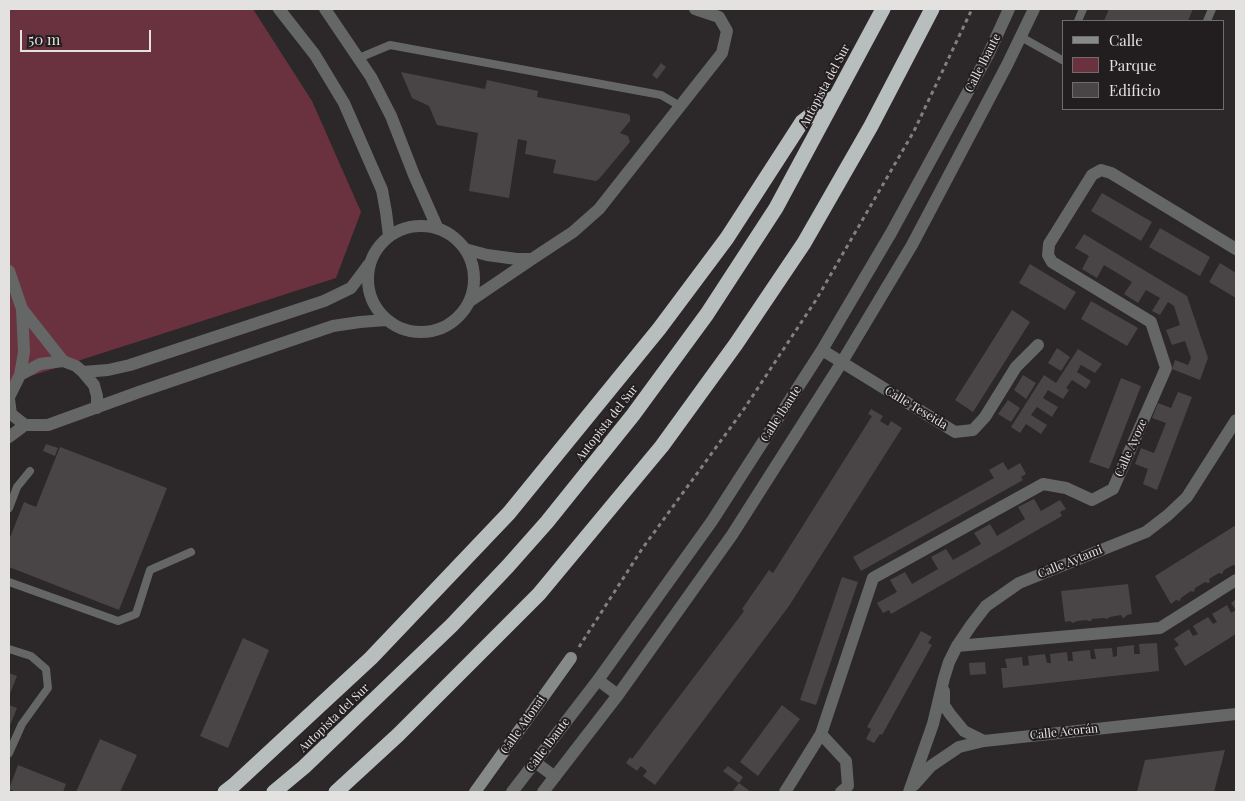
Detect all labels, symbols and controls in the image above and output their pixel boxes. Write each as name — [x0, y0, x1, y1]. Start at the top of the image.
scale bar — [22, 20, 154, 52]
legend — [1062, 20, 1225, 110]
text: 50 m — [28, 29, 60, 49]
text: Calle — [1109, 30, 1143, 50]
street label: Calle Ibaute — [962, 31, 1004, 95]
street label: Autopista del Sur — [797, 42, 853, 130]
text: Parque — [1109, 55, 1156, 75]
text: Edificio — [1109, 80, 1160, 100]
street label: Autopista del Sur — [573, 382, 641, 464]
street label: Calle Ibaute — [757, 383, 805, 445]
street label: Calle Teseida — [882, 384, 950, 432]
street label: Calle Ayoze — [1112, 417, 1150, 479]
street label: Calle Aytami — [1036, 543, 1104, 581]
street label: Autopista del Sur — [296, 681, 372, 755]
street label: Calle Adonai — [498, 693, 548, 757]
street label: Calle Ibaute — [523, 715, 573, 775]
street label: Calle Acorán — [1029, 721, 1099, 743]

